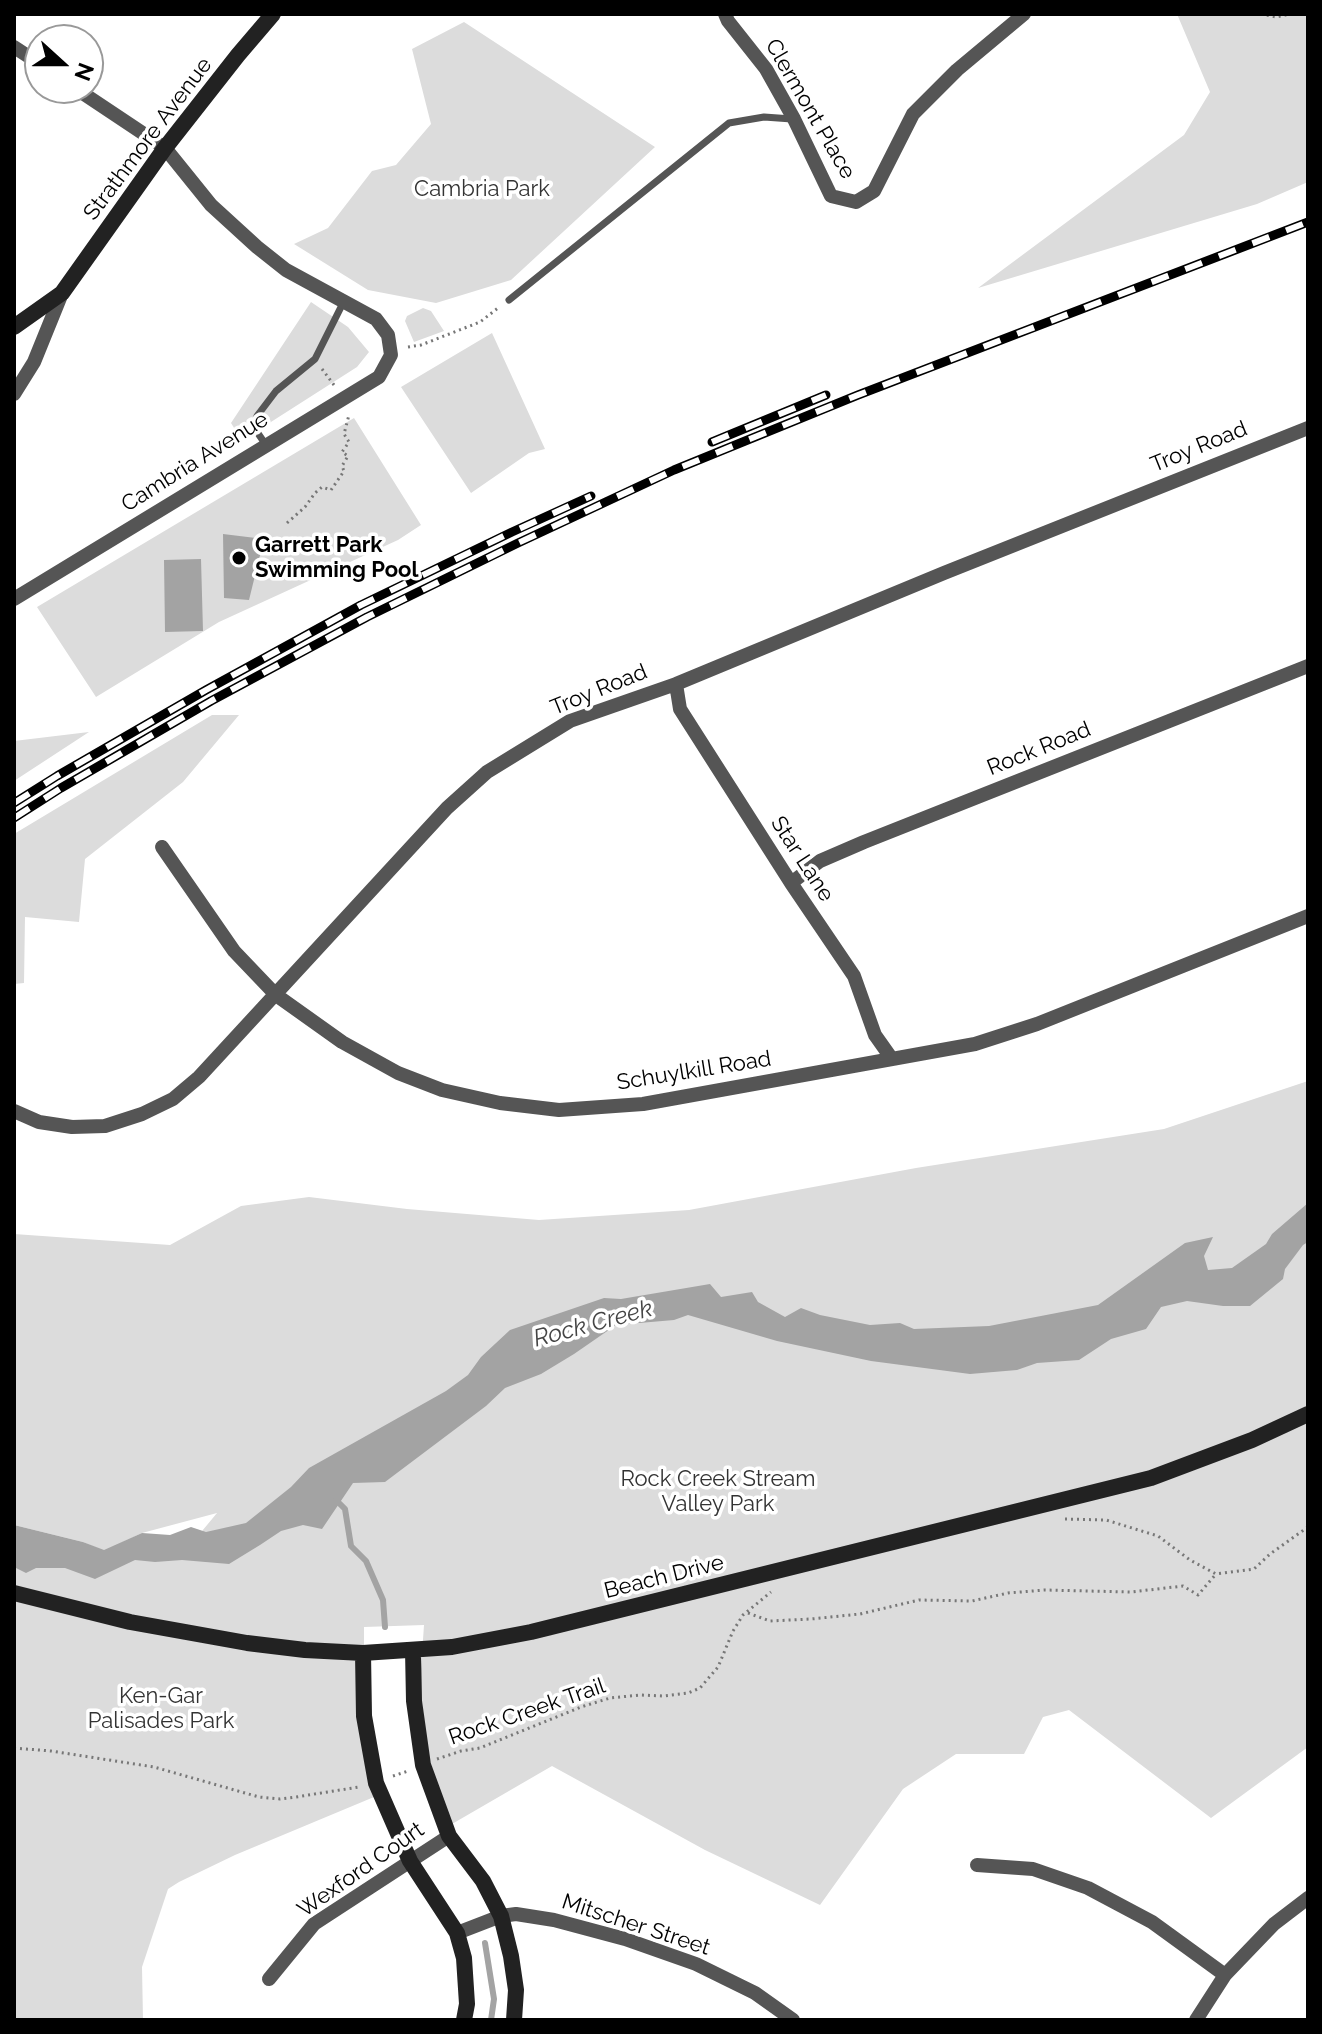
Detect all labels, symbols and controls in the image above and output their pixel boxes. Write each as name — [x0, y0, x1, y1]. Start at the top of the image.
north arrow — [24, 24, 104, 104]
street label: Clermont Place — [759, 34, 861, 184]
street label: Strathmore Avenue — [78, 53, 218, 225]
text: N — [69, 59, 100, 84]
park label: Cambria Park — [414, 176, 550, 202]
street label: Cambria Avenue — [117, 406, 273, 518]
street label: Troy Road — [1147, 416, 1251, 478]
place label: Garrett Park Swimming Pool — [255, 532, 418, 584]
marker: Garrett Park Swimming Pool — [230, 549, 248, 567]
street label: Troy Road — [547, 659, 651, 721]
street label: Rock Road — [983, 716, 1095, 782]
street label: Star Lane — [765, 811, 839, 907]
street label: Schuylkill Road — [615, 1046, 773, 1096]
water label: Rock Creek — [530, 1294, 656, 1354]
park label: Rock Creek Stream Valley Park — [620, 1466, 816, 1518]
street label: Beach Drive — [601, 1549, 727, 1605]
street label: Rock Creek Trail — [445, 1673, 609, 1751]
park label: Ken-Gar Palisades Park — [88, 1683, 234, 1734]
street label: Wexford Court — [293, 1817, 429, 1923]
street label: Mitscher Street — [559, 1889, 713, 1961]

